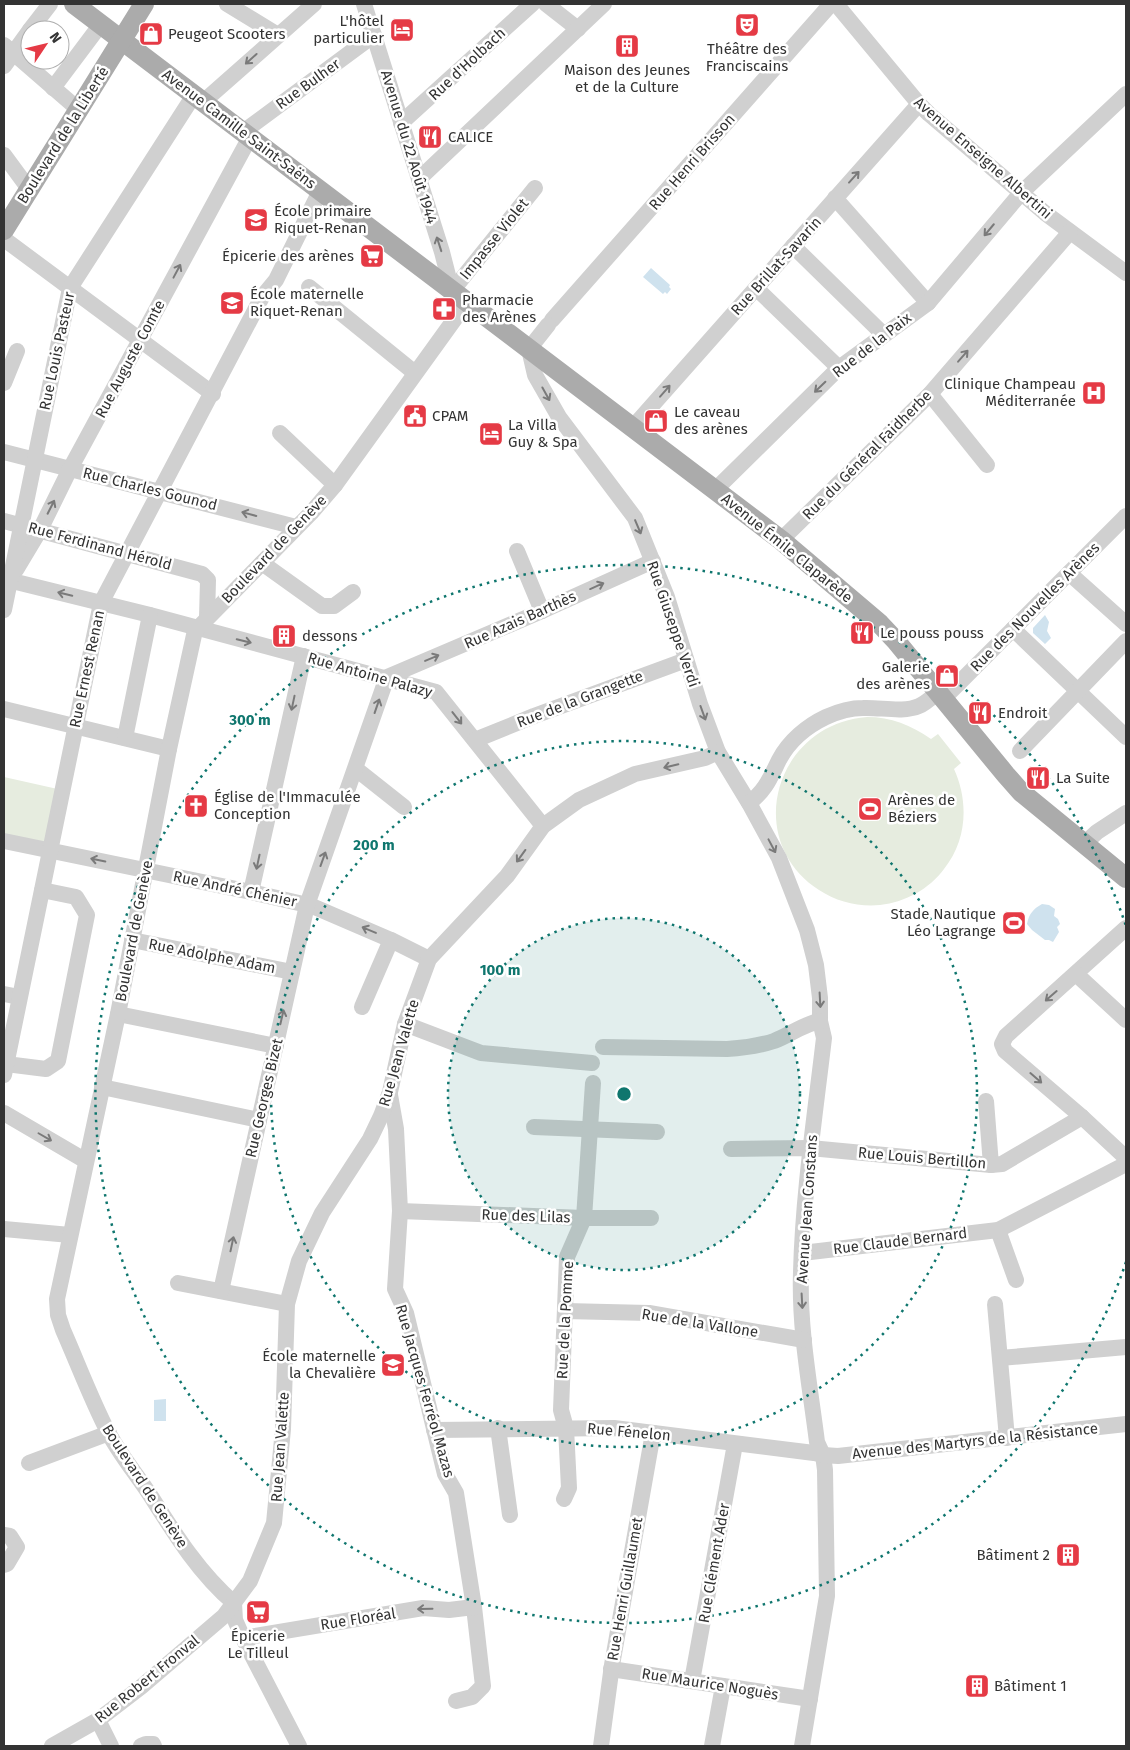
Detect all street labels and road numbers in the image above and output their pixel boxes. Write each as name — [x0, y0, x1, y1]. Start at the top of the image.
street label: Rue d'Holbach — [425, 24, 509, 104]
street label: Rue Bulher — [272, 55, 344, 113]
street label: Boulevard de la Liberté — [13, 63, 113, 207]
street label: Avenue Camille Saint-Saëns — [158, 65, 320, 193]
street label: Avenue du 22 Août 1944 — [377, 68, 441, 226]
street label: Avenue Enseigne Albertini — [910, 93, 1056, 223]
street label: Rue Henri Brisson — [645, 110, 739, 214]
street label: Impasse Violet — [456, 194, 533, 283]
street label: Rue Brillat-Savarin — [727, 213, 825, 319]
street label: Rue Louis Pasteur — [36, 290, 78, 412]
street label: Rue Auguste Comte — [91, 297, 169, 421]
street label: Rue de la Paix — [829, 308, 916, 381]
street label: Rue du Général Faidherbe — [799, 387, 935, 523]
street label: Rue Charles Gounod — [81, 464, 219, 514]
street label: Avenue Émile Claparède — [718, 490, 856, 606]
street label: Boulevard de Genève — [218, 491, 330, 607]
street label: Rue Ferdinand Hérold — [26, 518, 174, 574]
street label: Rue des Nouvelles Arènes — [967, 539, 1103, 675]
street label: Rue Giuseppe Verdi — [643, 559, 703, 689]
street label: Rue Azais Barthès — [461, 587, 579, 653]
street label: Rue Ernest Renan — [66, 609, 108, 729]
street label: Rue Antoine Palazy — [306, 649, 435, 702]
street label: Rue de la Grangette — [514, 667, 646, 731]
street label: Boulevard de Genève — [111, 859, 157, 1003]
street label: Rue André Chénier — [171, 867, 299, 911]
street label: Rue Adolphe Adam — [147, 935, 277, 977]
street label: Rue Jean Valette — [375, 997, 423, 1109]
street label: Rue Georges Bizet — [242, 1036, 287, 1159]
street label: Avenue Jean Constans — [793, 1134, 821, 1284]
street label: Rue Louis Bertillon — [857, 1143, 987, 1173]
street label: Rue des Lilas — [481, 1205, 571, 1227]
street label: Rue Claude Bernard — [832, 1224, 968, 1258]
street label: Rue de la Pomme — [553, 1260, 577, 1380]
street label: Rue Jacques Ferréol Mazas — [392, 1302, 458, 1480]
street label: Rue de la Vallone — [640, 1305, 760, 1341]
street label: Rue Jean Valette — [267, 1391, 293, 1503]
street label: Rue Fénelon — [586, 1419, 672, 1445]
street label: Avenue des Martyrs de la Résistance — [851, 1419, 1099, 1463]
street label: Boulevard de Genève — [98, 1421, 192, 1551]
street label: Rue Clément Ader — [695, 1501, 733, 1624]
street label: Rue Henri Guillaumet — [603, 1515, 647, 1662]
street label: Rue Floréal — [319, 1604, 398, 1634]
street label: Rue Robert Fronval — [91, 1631, 203, 1727]
street label: Rue Maurice Noguès — [640, 1664, 780, 1704]

